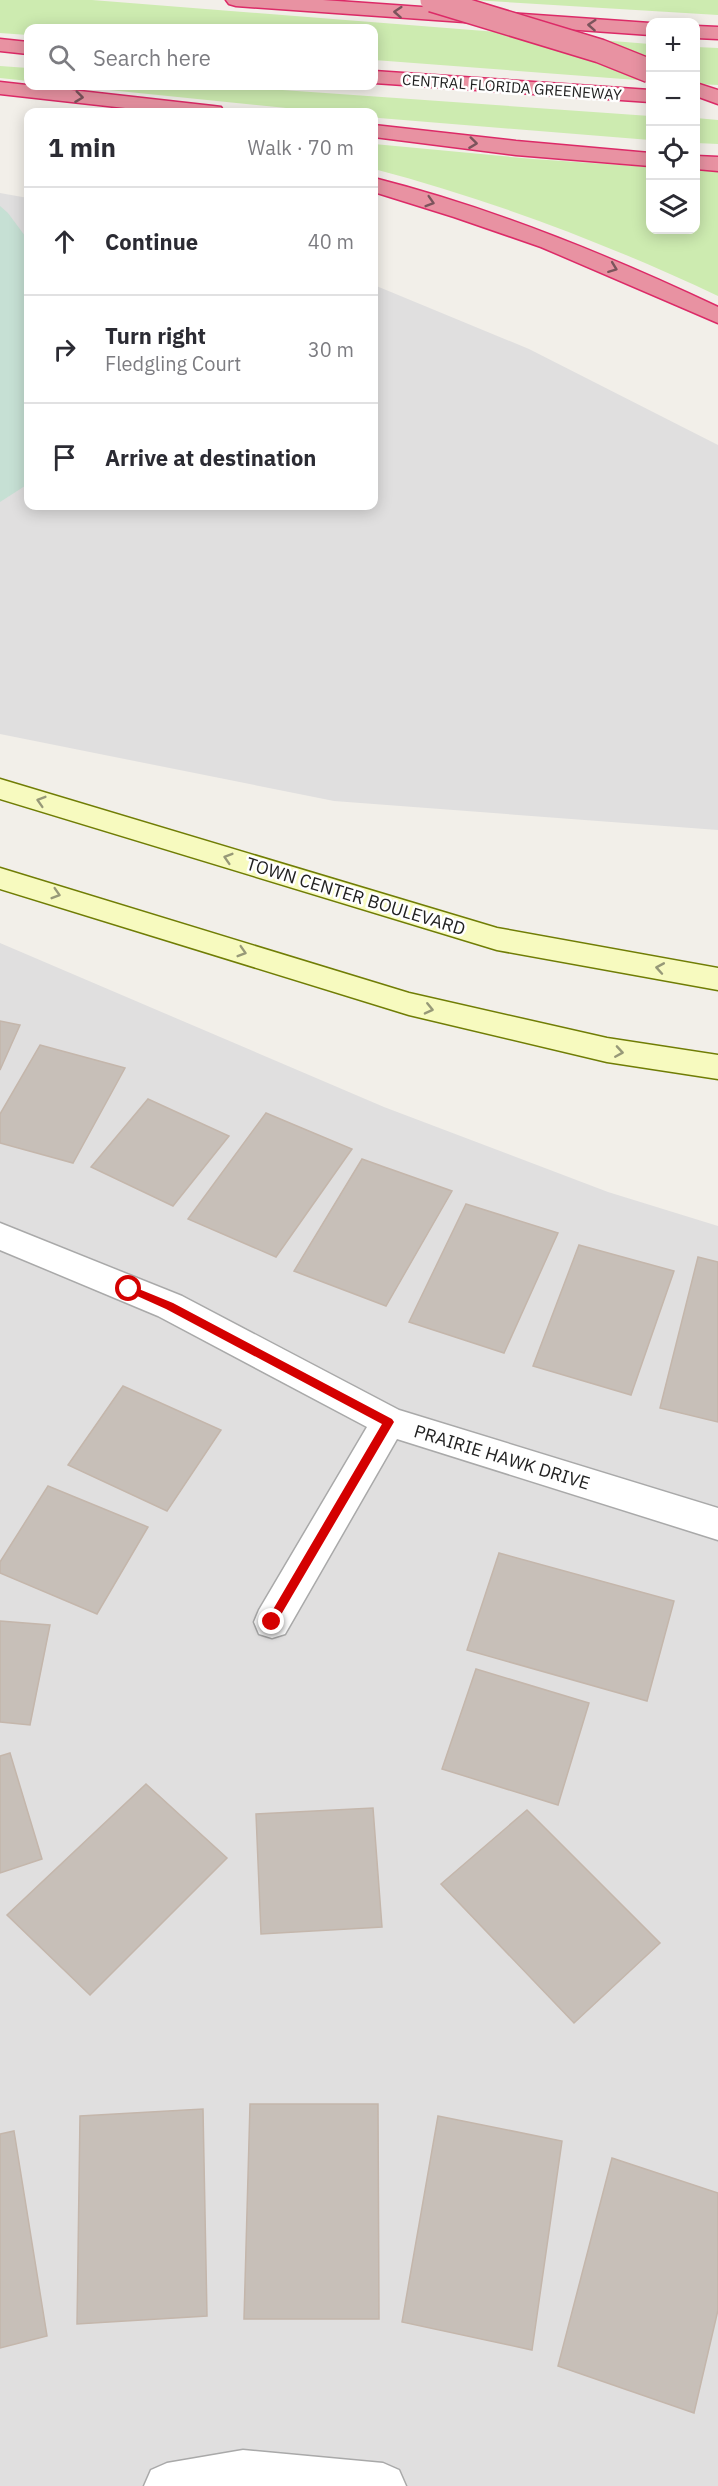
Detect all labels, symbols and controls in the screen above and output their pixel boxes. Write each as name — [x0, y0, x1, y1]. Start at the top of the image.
one-way arrow — [393, 6, 402, 19]
map controls — [646, 18, 700, 234]
button: + — [646, 18, 700, 72]
one-way arrow — [588, 19, 597, 32]
search box — [24, 24, 378, 90]
icon: search — [45, 41, 78, 74]
text: Search here — [93, 43, 211, 72]
street label: CENTRAL FLORIDA GREENEWAY — [402, 70, 623, 104]
button: − — [646, 72, 700, 126]
one-way arrow — [74, 90, 84, 103]
button: locate — [646, 126, 700, 180]
text: 1 min — [48, 130, 116, 164]
text: Walk · 70 m — [248, 134, 354, 161]
one-way arrow — [469, 136, 478, 149]
button: layers — [646, 180, 700, 234]
one-way arrow — [424, 195, 435, 207]
icon: ahead — [48, 225, 81, 258]
text: Continue — [105, 227, 198, 256]
text: 40 m — [308, 228, 354, 255]
one-way arrow — [607, 260, 618, 273]
text: Turn right — [105, 321, 206, 350]
icon: right — [48, 333, 81, 366]
text: 30 m — [308, 336, 354, 363]
text: Fledgling Court — [105, 350, 241, 377]
icon: arrive — [48, 441, 81, 474]
text: Arrive at destination — [105, 443, 316, 472]
one-way arrow — [36, 796, 47, 808]
street label: TOWN CENTER BOULEVARD — [244, 852, 468, 940]
one-way arrow — [223, 853, 234, 865]
one-way arrow — [50, 887, 61, 899]
one-way arrow — [236, 945, 247, 957]
one-way arrow — [656, 962, 666, 975]
one-way arrow — [424, 1001, 434, 1014]
one-way arrow — [615, 1045, 624, 1057]
route start — [115, 1275, 141, 1301]
street label: PRAIRIE HAWK DRIVE — [411, 1419, 593, 1495]
route end — [258, 1608, 284, 1634]

